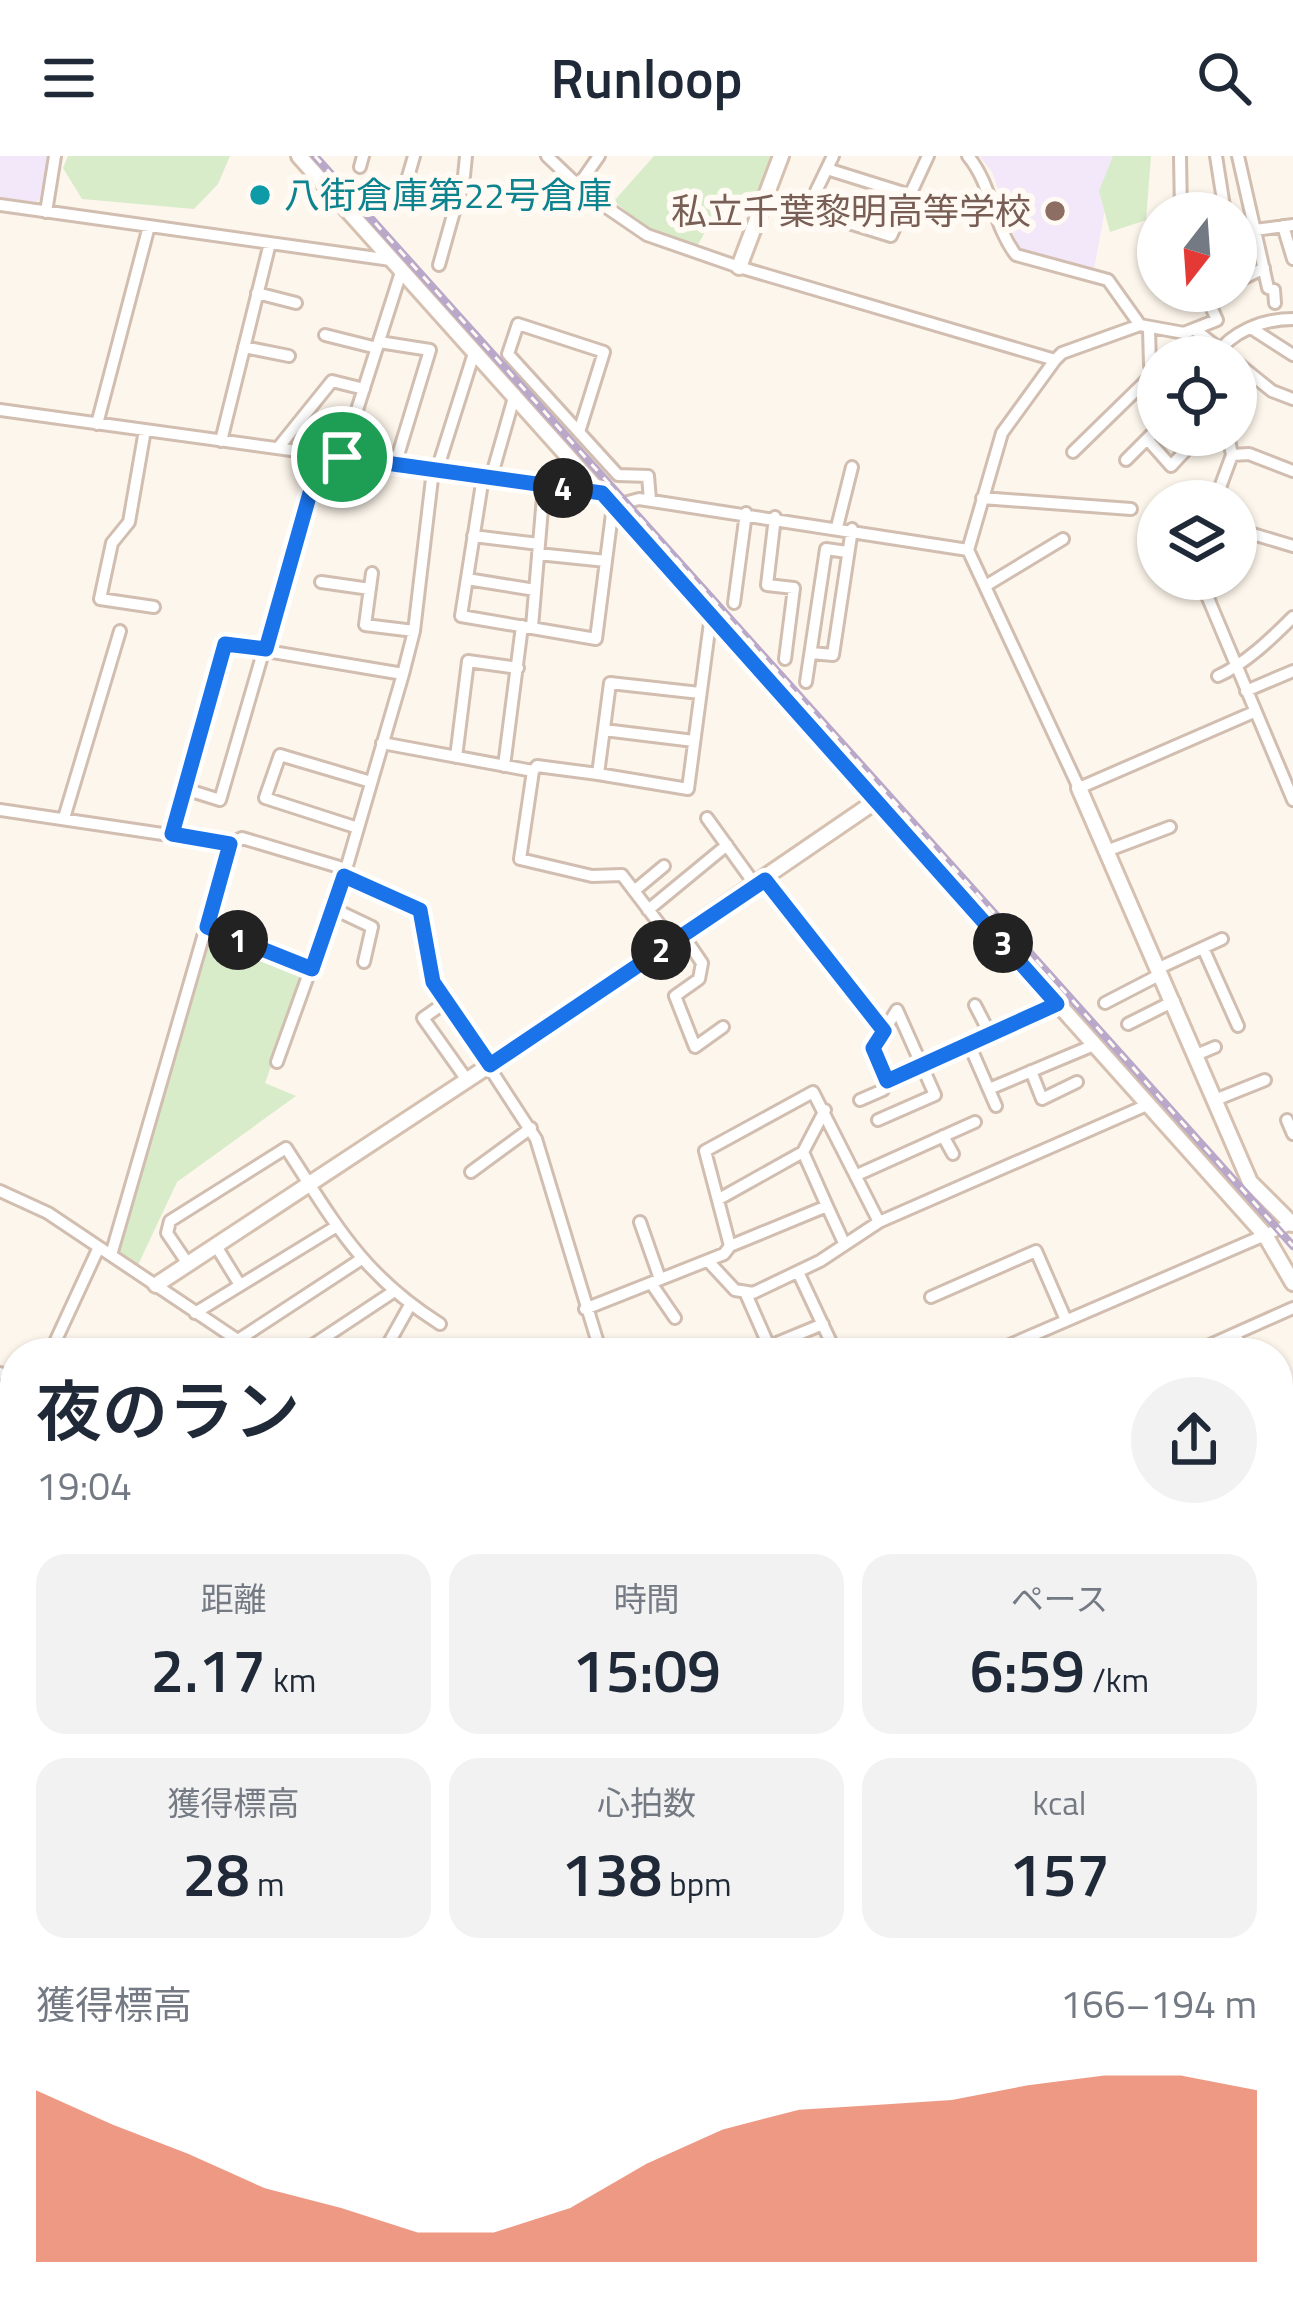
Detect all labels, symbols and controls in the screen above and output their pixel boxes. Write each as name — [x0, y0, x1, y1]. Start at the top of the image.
text: Runloop — [550, 37, 743, 119]
icon: menu — [36, 45, 102, 111]
icon: search — [1191, 45, 1257, 111]
place label: 八街倉庫第22号倉庫 — [284, 167, 612, 222]
marker: 八街倉庫第22号倉庫 — [247, 182, 273, 208]
place label: 私立千葉黎明高等学校 — [671, 183, 1031, 238]
north arrow — [1137, 192, 1257, 312]
map controls — [1137, 192, 1257, 600]
marker: 私立千葉黎明高等学校 — [1042, 198, 1068, 224]
button: locate — [1137, 336, 1257, 456]
pin — [291, 406, 393, 508]
icon: arrive — [309, 424, 375, 490]
pin: 4 — [533, 458, 593, 518]
text: 4 — [554, 463, 572, 513]
button: layers — [1137, 480, 1257, 600]
pin: 1 — [208, 910, 268, 970]
pin: 3 — [973, 913, 1033, 973]
text: 1 — [229, 915, 247, 965]
text: 3 — [994, 918, 1012, 968]
pin: 2 — [631, 920, 691, 980]
text: 2 — [652, 925, 670, 975]
text: 夜のラン — [36, 1360, 300, 1461]
button: share — [1131, 1377, 1257, 1503]
text: 19:04 — [36, 1456, 132, 1515]
text: 距離 — [201, 1574, 267, 1624]
text: 時間 — [614, 1574, 680, 1624]
text: ペース — [1011, 1574, 1108, 1624]
text: 2.17 — [151, 1624, 266, 1715]
text: 15:09 — [572, 1624, 721, 1715]
text: 6:59 — [970, 1624, 1085, 1715]
text: km — [266, 1655, 316, 1705]
text: /km — [1085, 1655, 1149, 1705]
text: 獲得標高 — [168, 1778, 300, 1828]
text: 心拍数 — [597, 1778, 696, 1828]
text: kcal — [1033, 1778, 1086, 1828]
text: 28 — [182, 1828, 250, 1919]
text: 138 — [561, 1828, 662, 1919]
text: 157 — [1009, 1828, 1110, 1919]
text: m — [250, 1859, 285, 1909]
text: bpm — [662, 1859, 732, 1909]
text: 166–194 m — [1060, 1974, 1257, 2033]
text: 獲得標高 — [36, 1975, 192, 2034]

